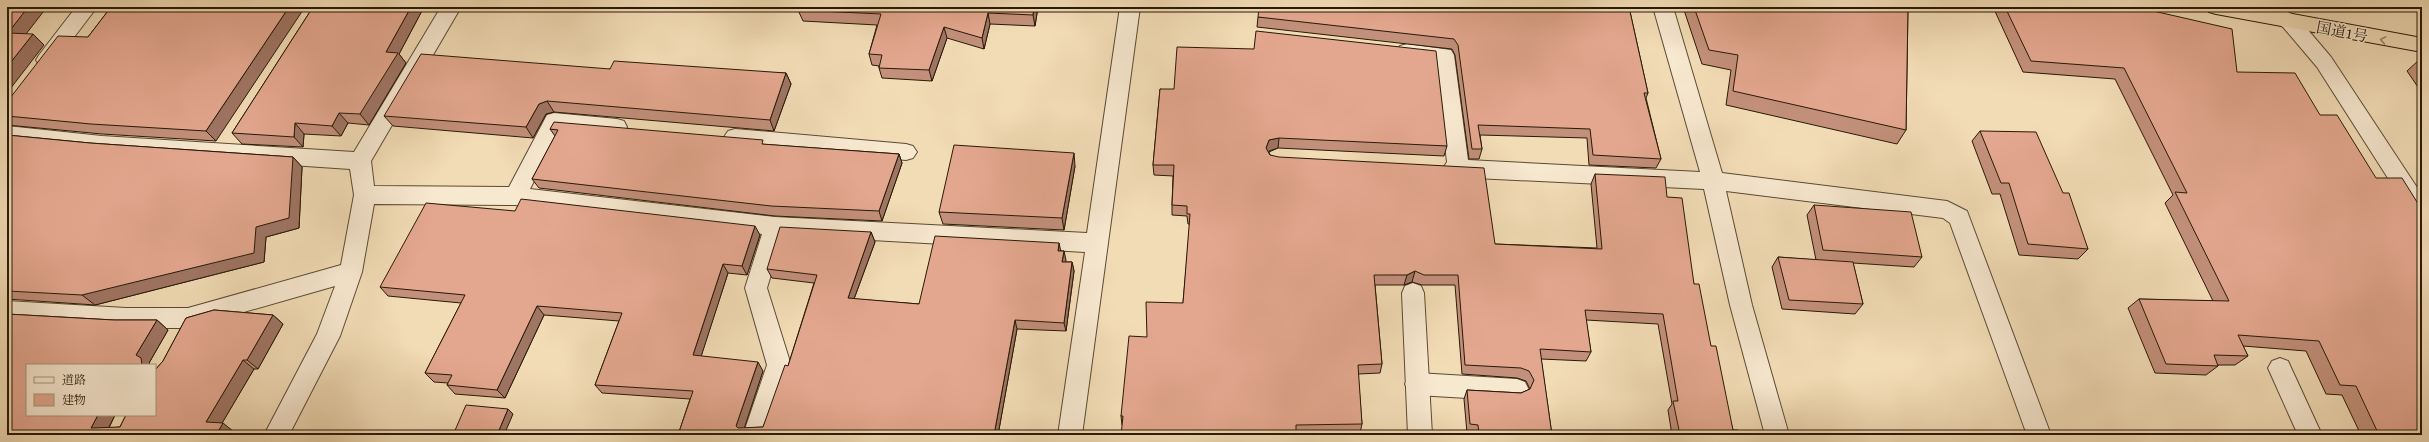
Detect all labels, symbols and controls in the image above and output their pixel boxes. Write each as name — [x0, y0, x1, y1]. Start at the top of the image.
street label: 国道1号 — [2314, 16, 2370, 47]
one-way arrow — [2380, 36, 2387, 44]
legend — [26, 364, 156, 416]
text: 道路 — [62, 371, 86, 388]
text: 建物 — [62, 391, 86, 408]

